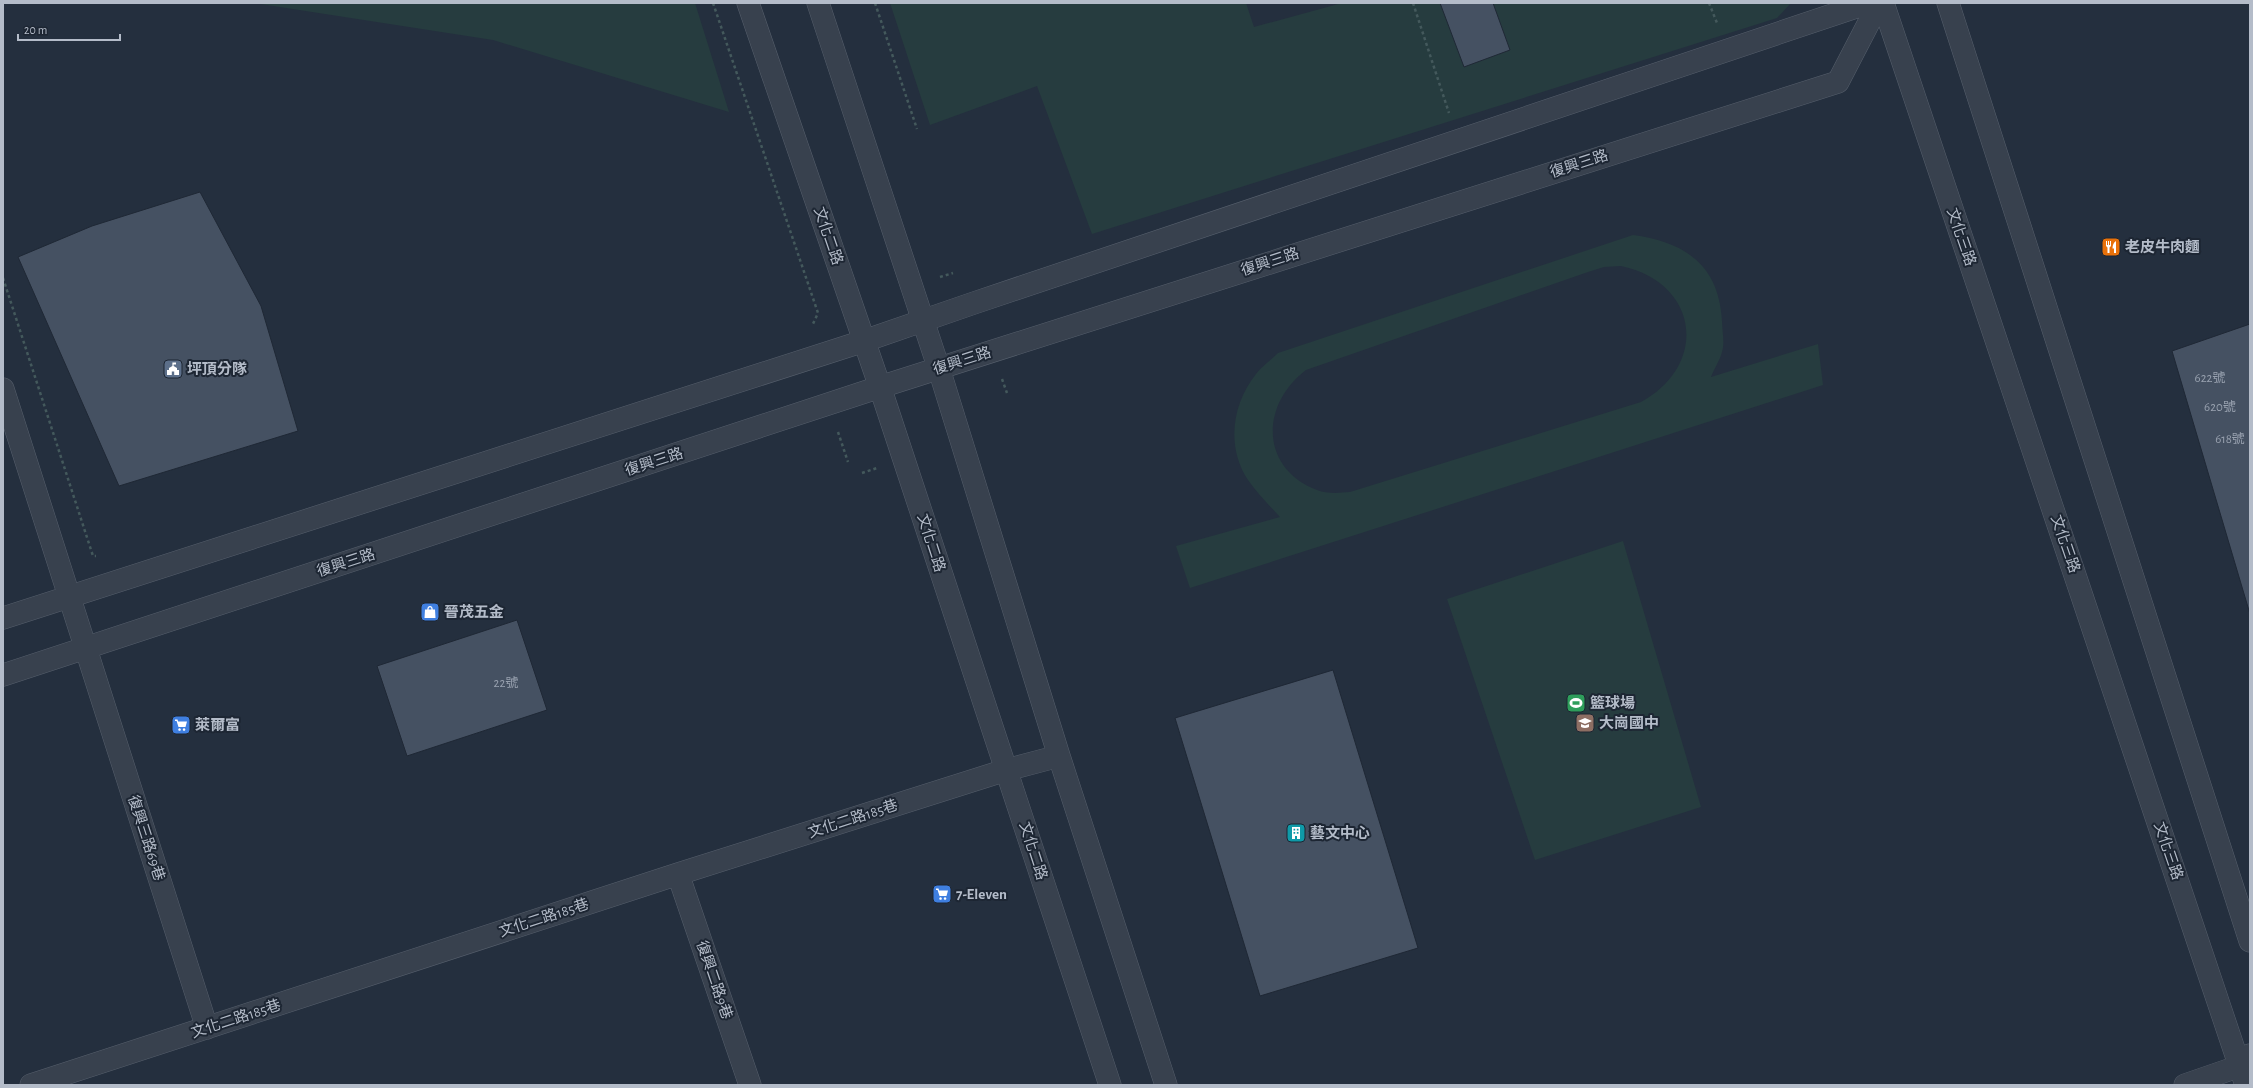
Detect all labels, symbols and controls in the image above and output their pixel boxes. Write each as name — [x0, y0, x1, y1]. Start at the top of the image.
scale bar — [18, 16, 120, 42]
text: 20 m — [24, 24, 47, 36]
street label: 復興三路 — [1548, 147, 1610, 180]
street label: 文化二路 — [811, 205, 847, 267]
street label: 文化三路 — [1944, 206, 1980, 268]
restaurant icon: 老皮牛肉麵 — [2100, 236, 2122, 258]
place label: 老皮牛肉麵 — [2125, 239, 2200, 255]
street label: 復興三路 — [1239, 245, 1301, 278]
street label: 復興三路 — [931, 344, 993, 377]
public building icon: 坪頂分隊 — [162, 358, 184, 380]
place label: 坪頂分隊 — [187, 361, 247, 377]
house number: 622號 — [2195, 371, 2225, 385]
house number: 620號 — [2204, 400, 2236, 414]
house number: 618號 — [2215, 432, 2245, 446]
street label: 復興三路 — [623, 445, 685, 478]
street label: 文化二路 — [915, 512, 949, 574]
street label: 文化三路 — [2048, 513, 2084, 575]
street label: 復興三路 — [315, 546, 377, 579]
shop icon: 晉茂五金 — [419, 601, 441, 623]
place label: 晉茂五金 — [444, 603, 504, 620]
house number: 22號 — [494, 676, 518, 690]
sports icon: 籃球場 — [1565, 692, 1587, 714]
place label: 籃球場 — [1590, 695, 1635, 711]
school or university icon: 大崗國中 — [1574, 712, 1596, 734]
supermarket icon: 萊爾富 — [170, 714, 192, 736]
place label: 大崗國中 — [1599, 715, 1659, 731]
place label: 萊爾富 — [195, 717, 240, 733]
street label: 復興三路69巷 — [125, 793, 168, 883]
street label: 文化二路185巷 — [806, 796, 900, 841]
street label: 文化二路 — [1017, 820, 1051, 882]
street label: 文化三路 — [2151, 820, 2187, 882]
building icon: 藝文中心 — [1285, 822, 1307, 844]
place label: 藝文中心 — [1310, 825, 1370, 841]
supermarket icon: 7-Eleven — [931, 883, 953, 905]
place label: 7-Eleven — [956, 887, 1007, 902]
street label: 文化二路185巷 — [497, 895, 591, 940]
street label: 復興二路9巷 — [694, 938, 735, 1021]
street label: 文化二路185巷 — [189, 996, 283, 1041]

